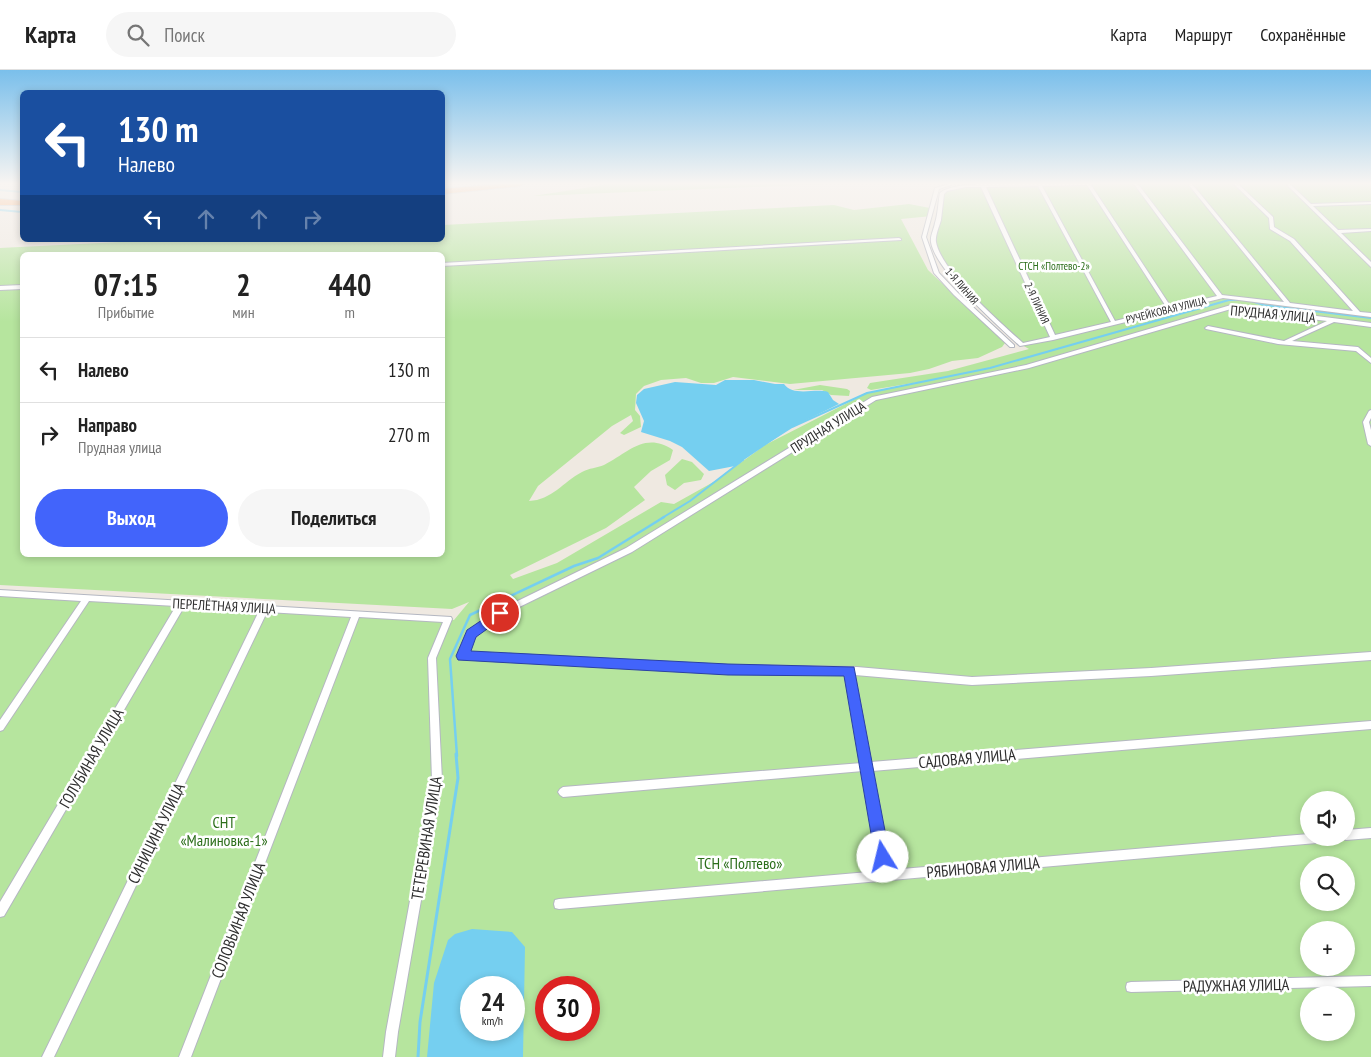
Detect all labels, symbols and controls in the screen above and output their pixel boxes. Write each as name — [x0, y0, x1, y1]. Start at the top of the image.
search box — [106, 12, 456, 57]
text: Карта — [25, 19, 76, 50]
icon: search — [124, 21, 152, 49]
text: Поиск — [164, 23, 205, 47]
text: Карта — [1110, 23, 1147, 46]
text: Маршрут — [1175, 23, 1232, 46]
text: Сохранённые — [1260, 23, 1346, 46]
text: 130 m — [118, 106, 199, 152]
icon: left — [35, 110, 100, 175]
text: Налево — [118, 150, 175, 178]
icon: left — [139, 205, 167, 233]
icon: ahead — [192, 205, 220, 233]
icon: ahead — [245, 205, 273, 233]
icon: right — [298, 205, 326, 233]
park label: СТСН «Полтево-2» — [1018, 259, 1090, 273]
text: 07:15 — [94, 265, 159, 304]
text: 2 — [236, 265, 251, 304]
text: 440 — [328, 265, 371, 304]
street label: 1-Я ЛИНИЯ — [942, 265, 982, 307]
street label: 2-Я ЛИНИЯ — [1021, 280, 1053, 326]
street label: РУЧЕЙКОВАЯ УЛИЦА — [1124, 293, 1208, 327]
street label: ПРУДНАЯ УЛИЦА — [1230, 301, 1317, 327]
text: Прибытие — [98, 302, 154, 322]
text: мин — [232, 302, 255, 322]
text: m — [345, 302, 355, 322]
icon: left — [35, 356, 63, 384]
text: Налево — [78, 358, 129, 382]
text: 130 m — [388, 358, 430, 382]
street label: ПРУДНАЯ УЛИЦА — [787, 397, 869, 457]
text: Направо — [78, 413, 137, 437]
icon: right — [35, 421, 63, 449]
text: 270 m — [388, 423, 430, 447]
text: Прудная улица — [78, 437, 162, 457]
button: Выход — [35, 489, 228, 547]
button: Поделиться — [238, 489, 430, 547]
pin — [479, 592, 521, 634]
street label: ПЕРЕЛЁТНАЯ УЛИЦА — [172, 594, 276, 618]
icon: arrive — [486, 599, 514, 627]
street label: ГОЛУБИНАЯ УЛИЦА — [54, 704, 128, 811]
street label: САДОВАЯ УЛИЦА — [918, 744, 1017, 772]
street label: ТЕТЕРЕВИНАЯ УЛИЦА — [406, 774, 446, 901]
street label: СИНИЦИНА УЛИЦА — [123, 779, 189, 887]
map controls — [1300, 791, 1355, 1041]
button: sound — [1300, 791, 1355, 846]
park label: СНТ «Малиновка-1» — [180, 812, 268, 850]
position arrow — [856, 830, 908, 882]
street label: РЯБИНОВАЯ УЛИЦА — [926, 852, 1041, 882]
park label: ТСН «Полтево» — [698, 853, 782, 873]
button: search — [1300, 856, 1355, 911]
street label: СОЛОВЬИНАЯ УЛИЦА — [207, 859, 269, 981]
button: + — [1300, 921, 1355, 976]
street label: РАДУЖНАЯ УЛИЦА — [1183, 974, 1290, 996]
speed limit sign: 30 — [535, 976, 600, 1041]
text: 24 — [481, 986, 504, 1018]
button: − — [1300, 986, 1355, 1041]
text: km/h — [482, 1013, 503, 1028]

